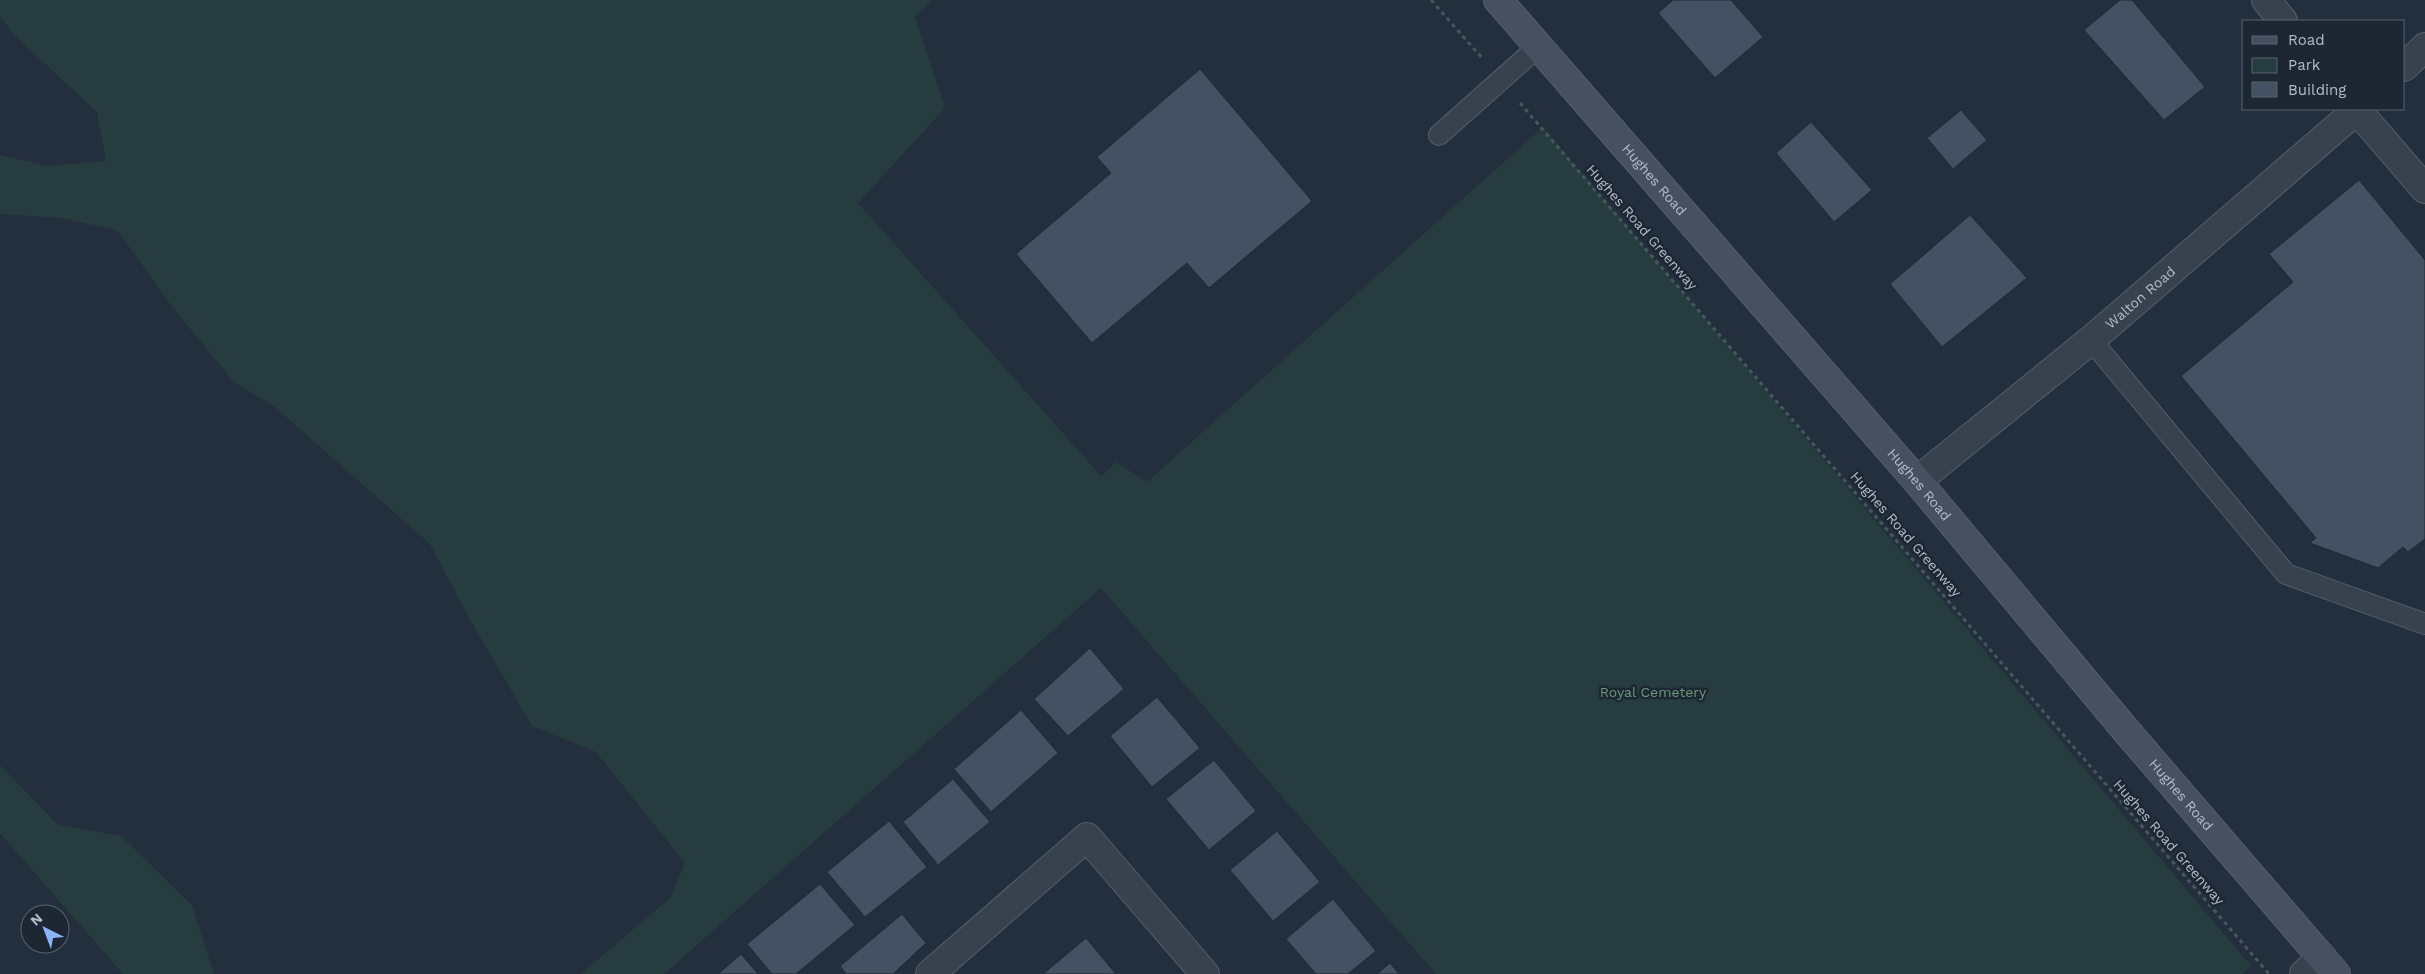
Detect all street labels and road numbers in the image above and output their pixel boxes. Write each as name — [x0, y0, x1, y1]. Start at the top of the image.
street label: Hughes Road — [1619, 141, 1690, 218]
street label: Hughes Road Greenway — [1583, 161, 1701, 293]
street label: Walton Road — [2102, 263, 2178, 332]
street label: Hughes Road — [1884, 445, 1954, 524]
street label: Hughes Road Greenway — [1847, 468, 1965, 600]
street label: Hughes Road — [2146, 756, 2217, 834]
street label: Hughes Road Greenway — [2110, 776, 2228, 908]

